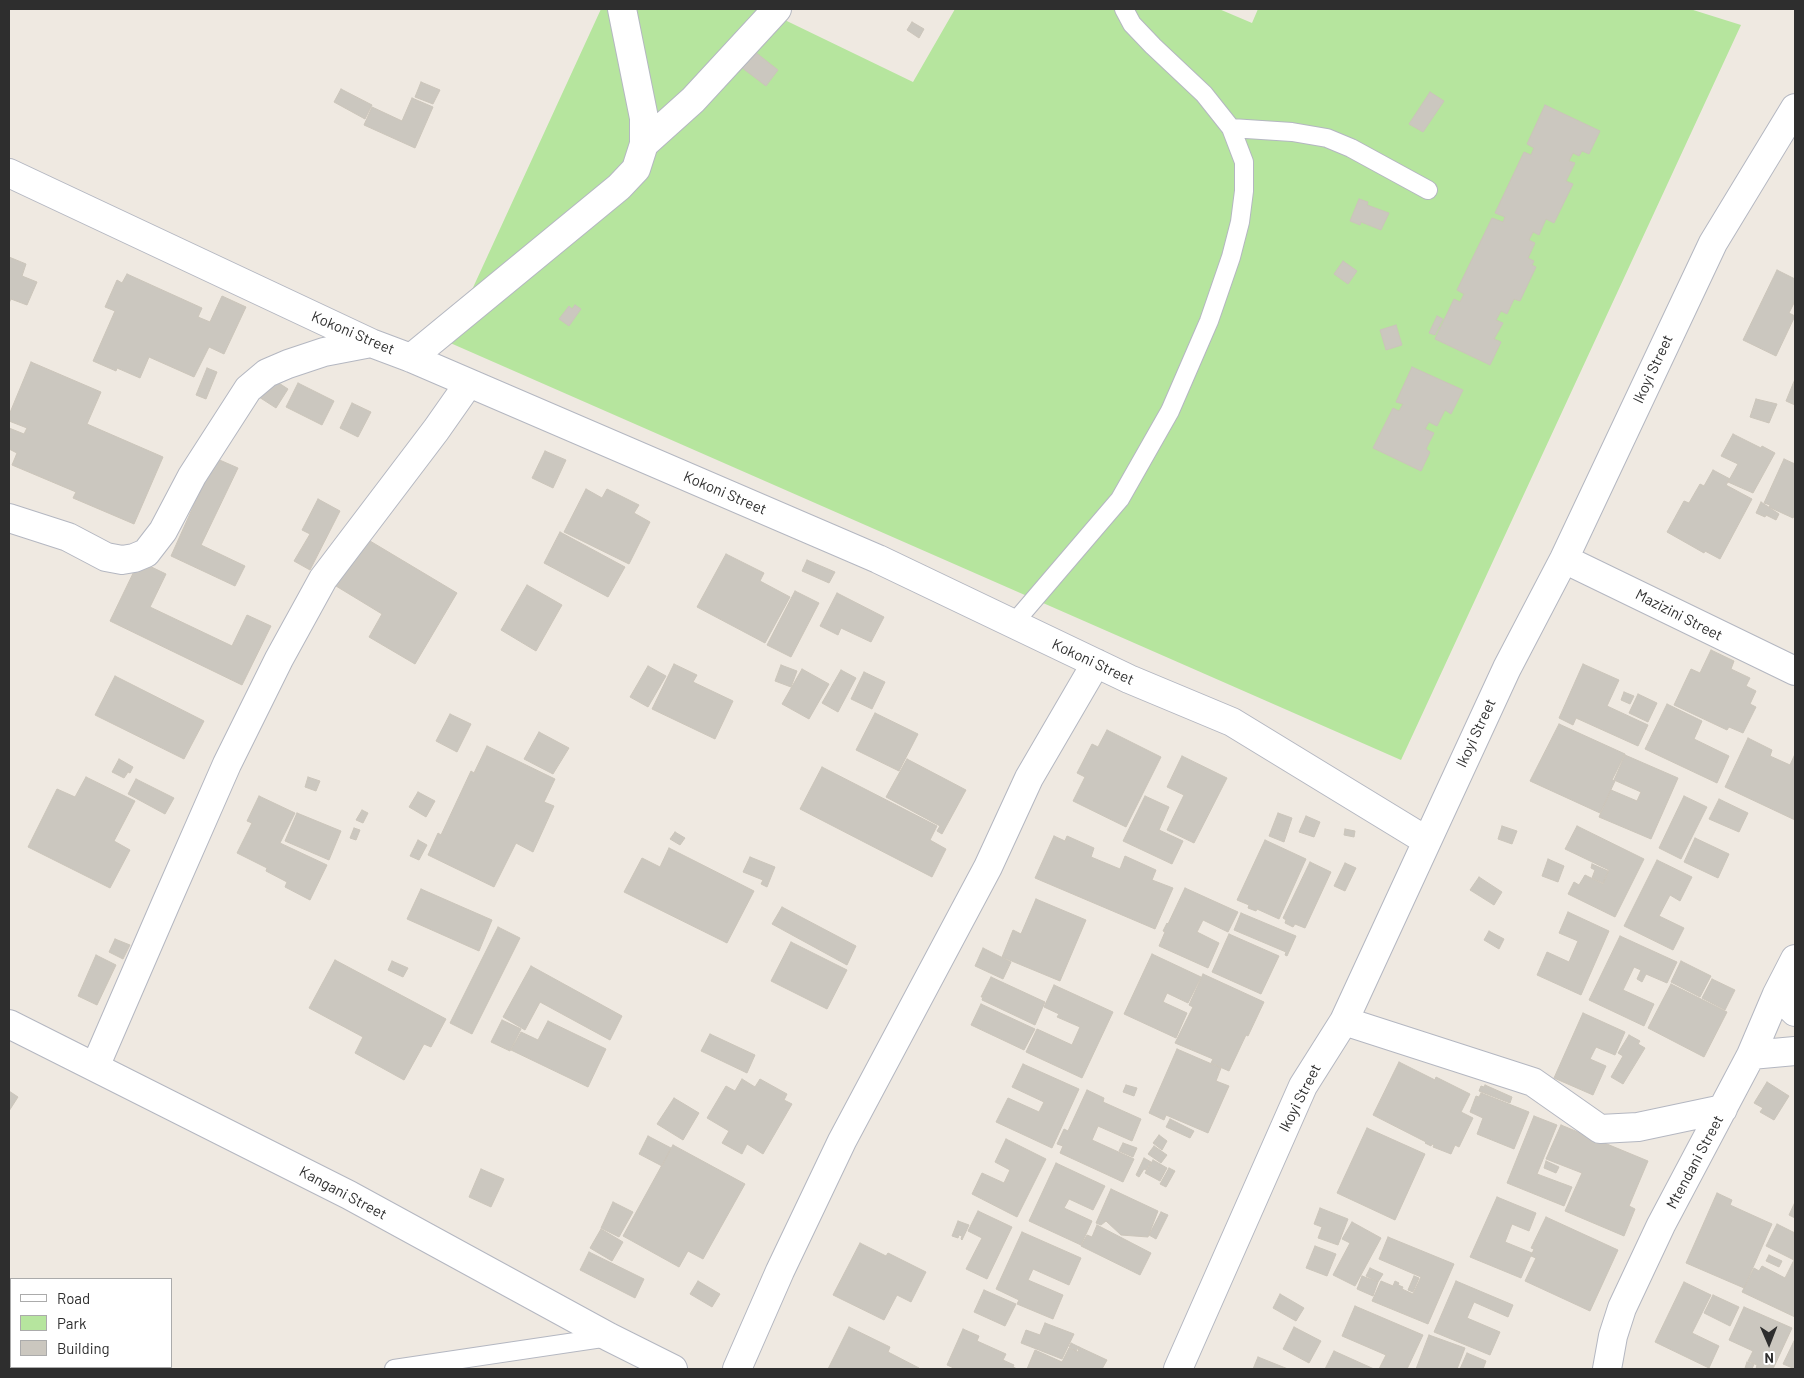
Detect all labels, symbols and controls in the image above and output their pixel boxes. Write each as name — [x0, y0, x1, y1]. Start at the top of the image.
street label: Kokoni Street — [309, 307, 397, 359]
street label: Ikoyi Street — [1629, 332, 1677, 406]
street label: Kokoni Street — [681, 467, 769, 519]
street label: Mazizini Street — [1632, 585, 1726, 645]
street label: Kokoni Street — [1049, 635, 1137, 689]
street label: Ikoyi Street — [1452, 696, 1500, 770]
street label: Ikoyi Street — [1275, 1061, 1325, 1135]
street label: Mtendani Street — [1663, 1112, 1727, 1212]
street label: Kangani Street — [296, 1162, 390, 1224]
legend — [10, 1278, 172, 1368]
text: Road — [57, 1289, 90, 1307]
text: Park — [57, 1314, 86, 1332]
north arrow — [1744, 1318, 1794, 1368]
text: Building — [57, 1339, 110, 1357]
text: N — [1764, 1350, 1774, 1367]

